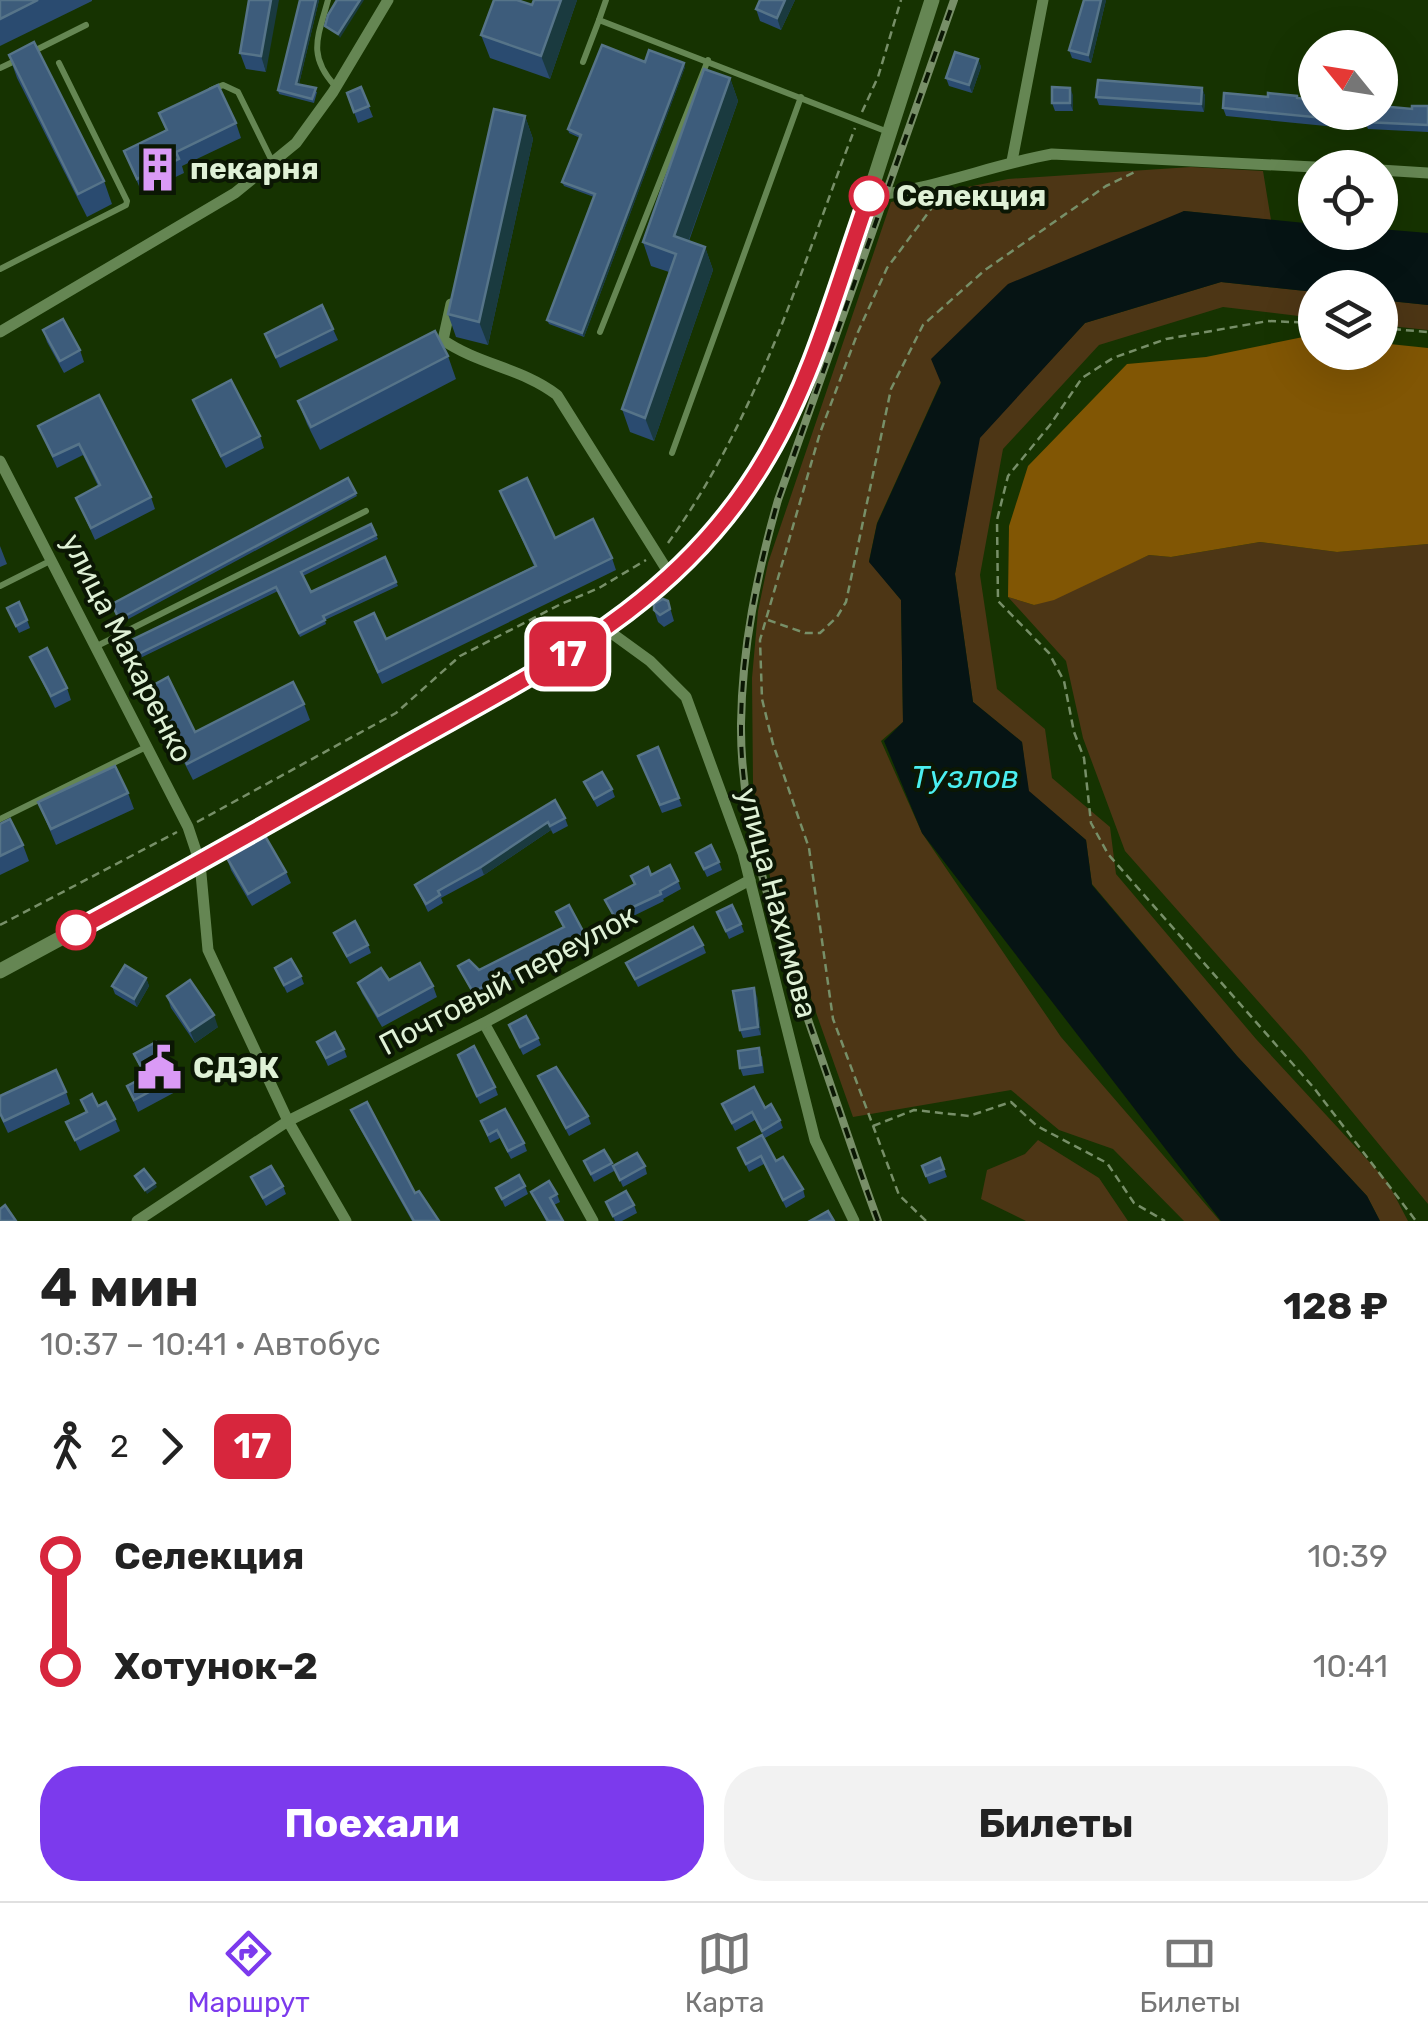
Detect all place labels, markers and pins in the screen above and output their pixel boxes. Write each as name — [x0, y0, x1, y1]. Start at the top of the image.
building icon: пекарня — [133, 145, 181, 193]
place label: пекарня — [190, 151, 319, 187]
marker: Селекция — [850, 177, 888, 215]
place label: Селекция — [896, 178, 1046, 214]
unlabelled marker — [57, 911, 95, 949]
public building icon: СДЭК — [136, 1044, 184, 1092]
place label: СДЭК — [193, 1050, 279, 1086]

